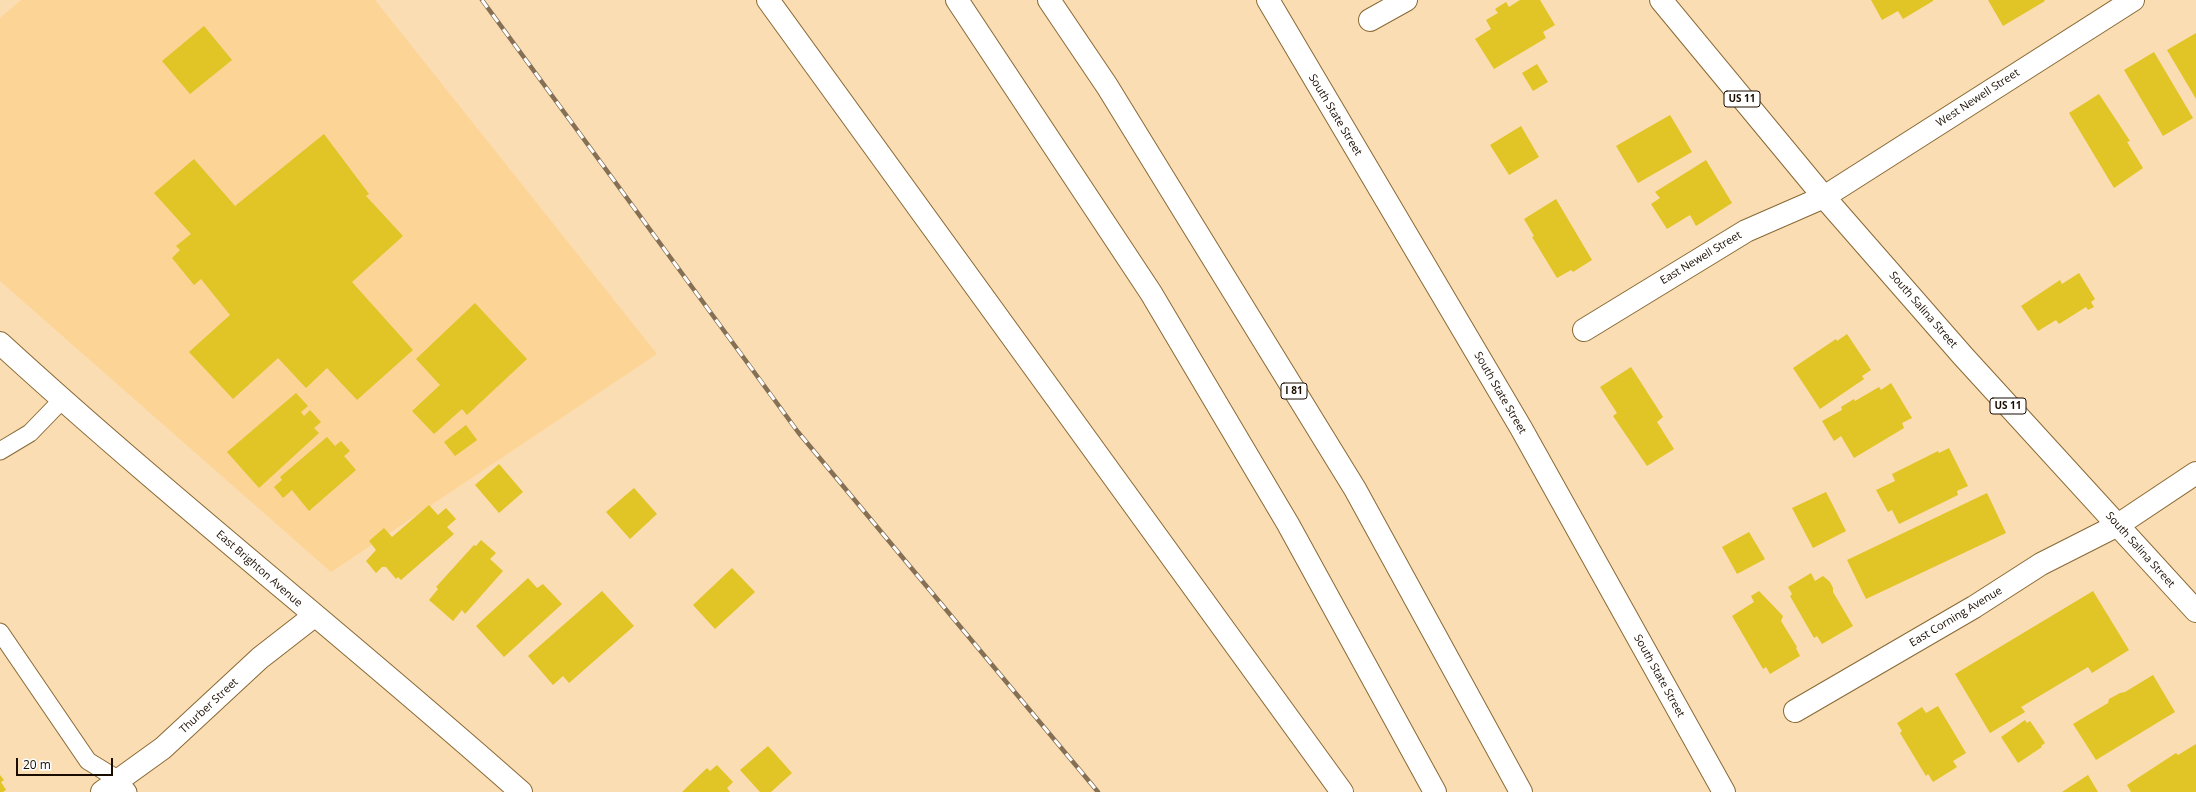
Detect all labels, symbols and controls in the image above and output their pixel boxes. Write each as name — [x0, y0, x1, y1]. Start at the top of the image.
street label: West Newell Street — [1934, 66, 2022, 130]
street label: South State Street — [1305, 72, 1365, 158]
road number: US 11 — [1724, 91, 1760, 107]
street label: East Newell Street — [1658, 229, 1744, 287]
street label: South Salina Street — [1886, 269, 1960, 351]
street label: South State Street — [1471, 350, 1529, 436]
road number: I 81 — [1281, 383, 1307, 399]
road number: US 11 — [1990, 398, 2026, 414]
street label: South Salina Street — [2103, 510, 2177, 590]
street label: East Brighton Avenue — [213, 528, 305, 610]
street label: East Corning Avenue — [1907, 584, 2005, 650]
street label: South State Street — [1631, 632, 1687, 720]
street label: Thurber Street — [177, 676, 241, 736]
scale bar — [18, 750, 115, 776]
text: 20 m — [23, 756, 51, 773]

